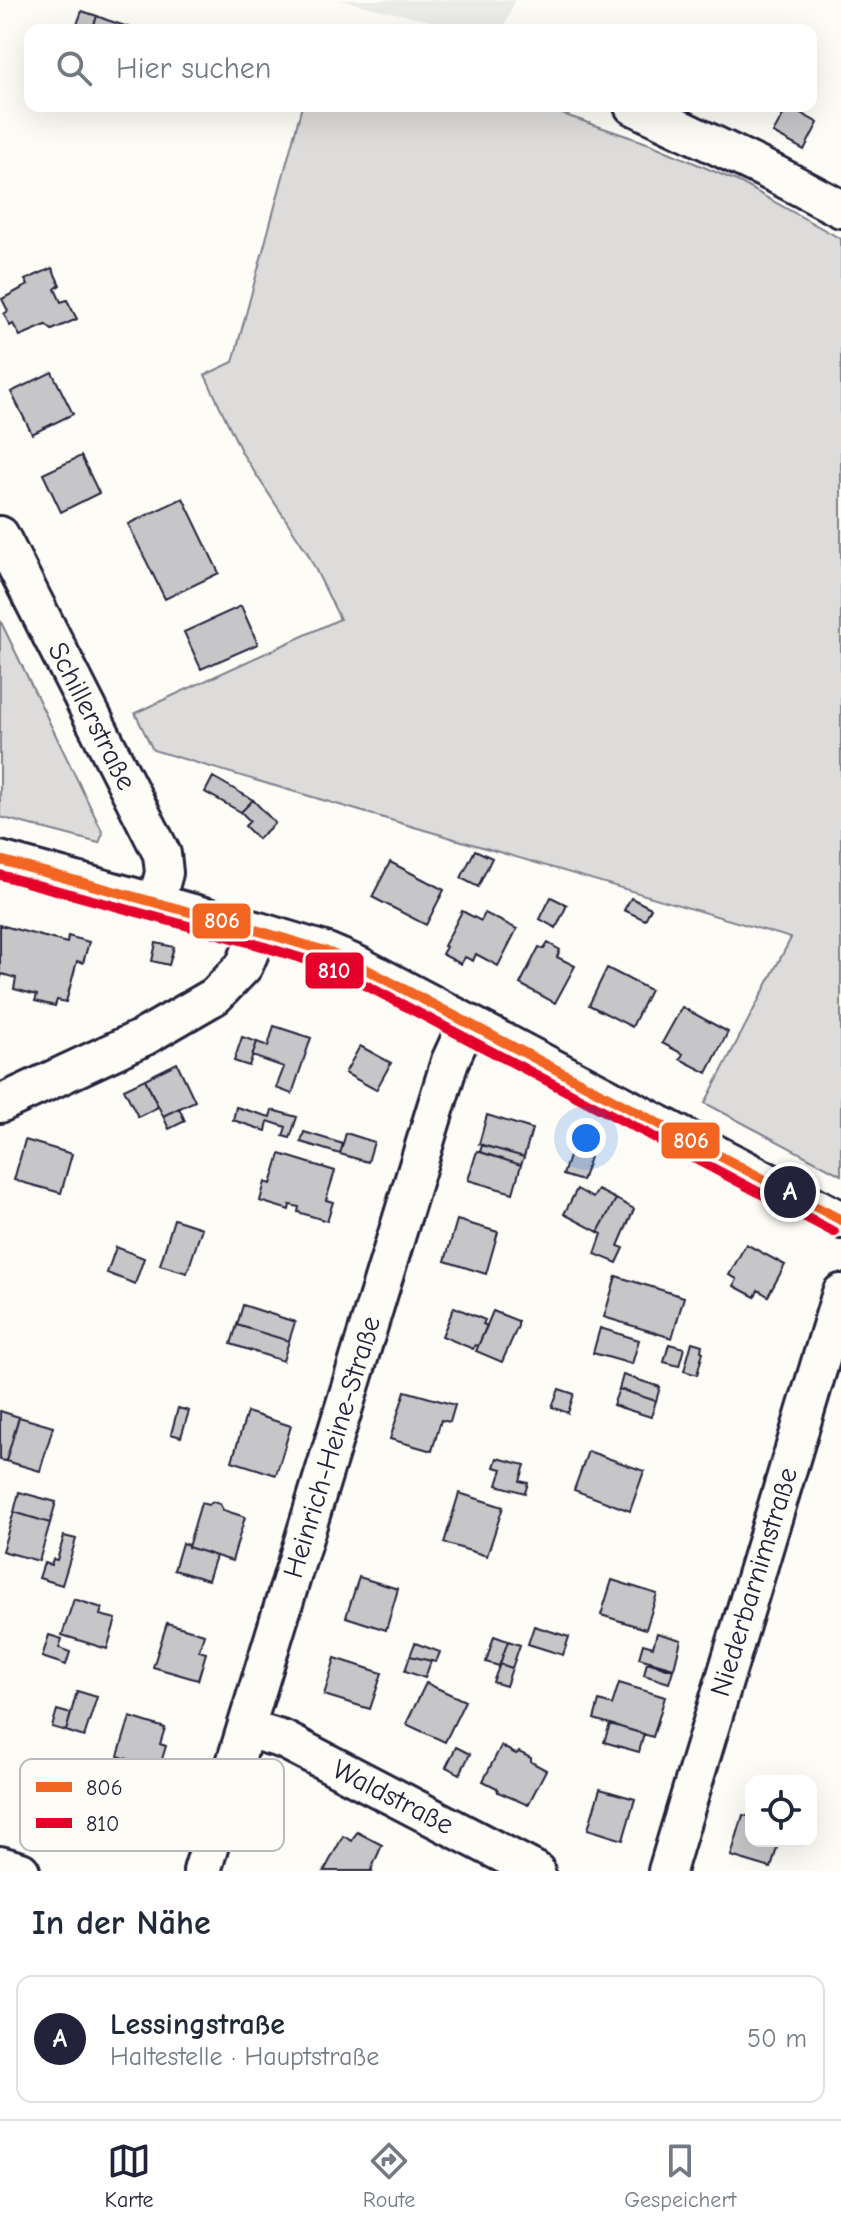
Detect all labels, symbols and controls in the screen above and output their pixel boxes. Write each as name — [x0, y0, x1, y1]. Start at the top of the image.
search box — [24, 24, 817, 112]
icon: search — [52, 46, 96, 90]
text: Hier suchen — [116, 51, 271, 86]
street label: Schillerstraße — [41, 637, 143, 795]
line badge: 806 — [191, 902, 252, 940]
text: 806 — [204, 908, 240, 934]
line badge: 810 — [304, 951, 365, 990]
text: 810 — [318, 958, 350, 984]
your location — [566, 1118, 606, 1158]
line badge: 806 — [660, 1121, 721, 1160]
text: 806 — [673, 1128, 709, 1154]
pin: A — [764, 1162, 816, 1222]
street label: Heinrich-Heine-Straße — [277, 1312, 387, 1582]
street label: Niederbarnimstraße — [704, 1464, 804, 1700]
street label: Waldstraße — [327, 1753, 459, 1841]
legend — [20, 1759, 284, 1851]
text: 806 — [86, 1775, 123, 1801]
map controls — [745, 1775, 817, 1847]
button: locate — [745, 1775, 817, 1847]
text: 810 — [86, 1811, 119, 1837]
text: In der Nähe — [32, 1903, 211, 1943]
text: Lessingstraße — [110, 2007, 285, 2042]
text: A — [53, 2024, 67, 2054]
text: 50 m — [747, 2024, 807, 2054]
text: Haltestelle · Hauptstraße — [110, 2042, 379, 2072]
tab: Karte — [105, 2139, 154, 2213]
tab: Route — [363, 2139, 415, 2213]
tab: Gespeichert — [624, 2139, 736, 2213]

